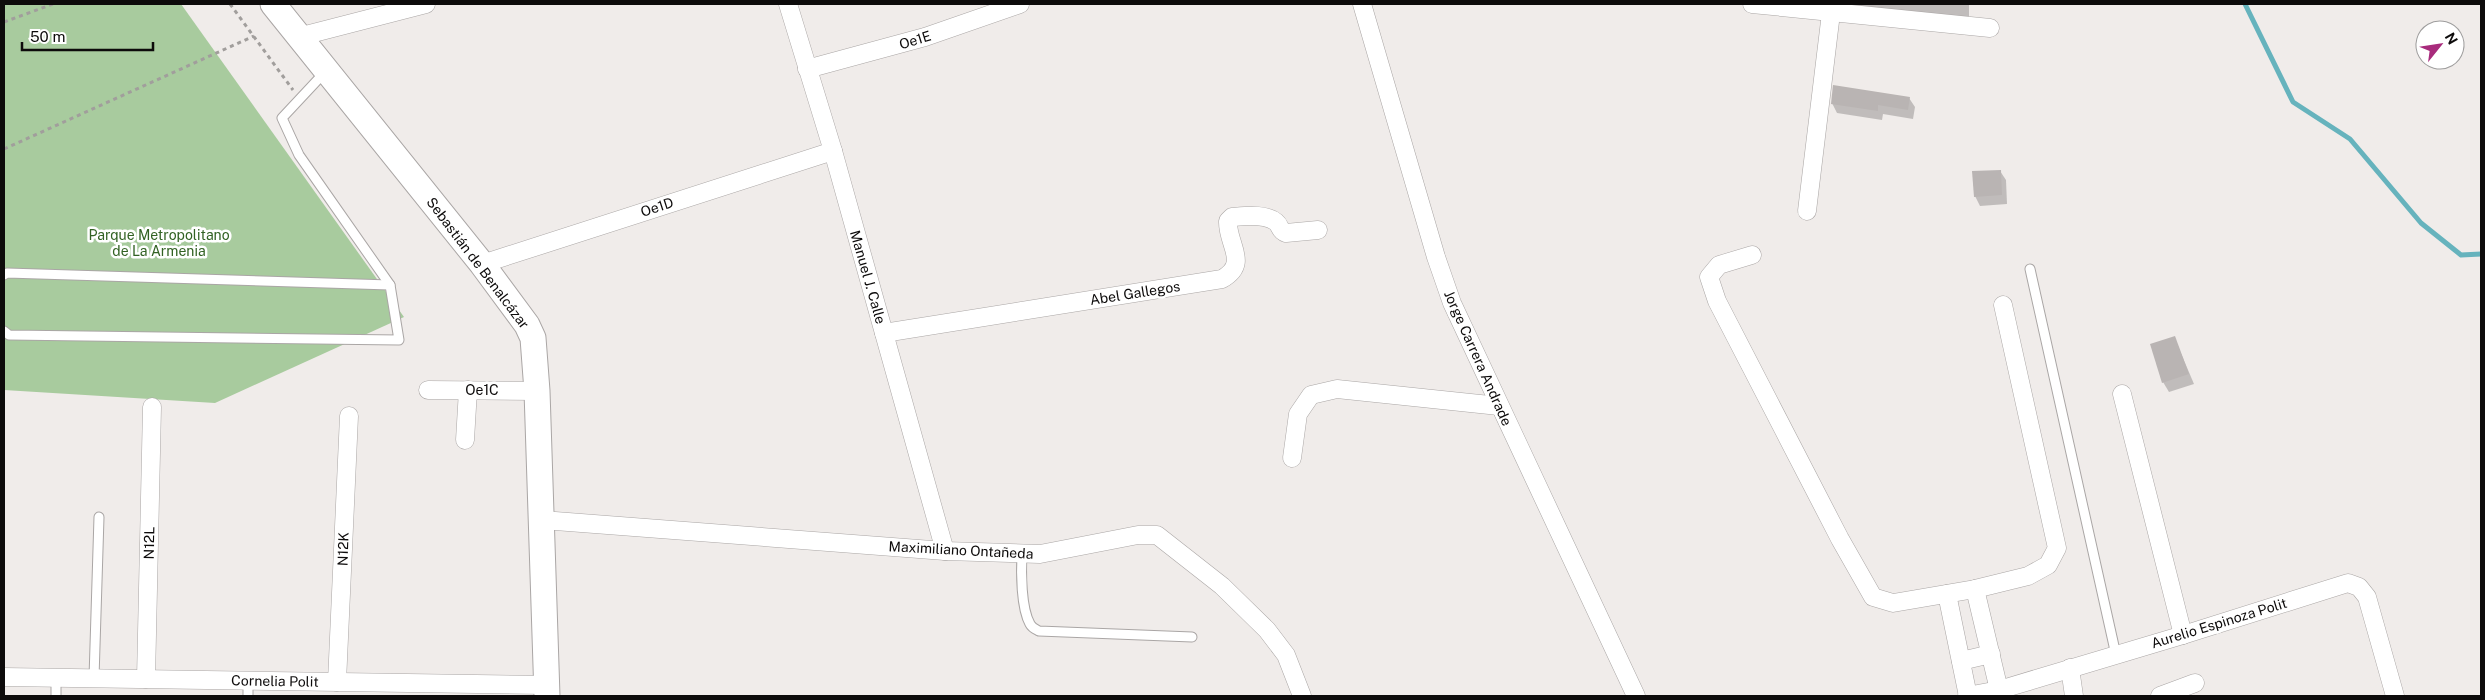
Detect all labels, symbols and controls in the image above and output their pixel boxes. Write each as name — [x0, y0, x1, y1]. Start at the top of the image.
scale bar — [22, 20, 154, 52]
north arrow — [2415, 20, 2465, 70]
text: 50 m — [30, 28, 65, 45]
street label: Oe1E — [897, 28, 933, 52]
text: N — [2442, 30, 2461, 47]
street label: Sebastián de Benalcázar — [423, 194, 533, 332]
street label: Oe1D — [639, 194, 675, 220]
park label: Parque Metropolitano de La Armenia — [88, 227, 230, 259]
street label: Manuel J. Calle — [847, 228, 889, 326]
street label: Abel Gallegos — [1089, 278, 1181, 308]
street label: Jorge Carrera Andrade — [1441, 288, 1515, 428]
street label: Oe1C — [465, 382, 499, 398]
street label: N12L — [141, 527, 157, 559]
street label: N12K — [334, 531, 352, 566]
street label: Maximiliano Ontañeda — [888, 538, 1034, 562]
street label: Aurelio Espinoza Polit — [2149, 595, 2289, 651]
street label: Cornelia Polit — [231, 672, 319, 690]

